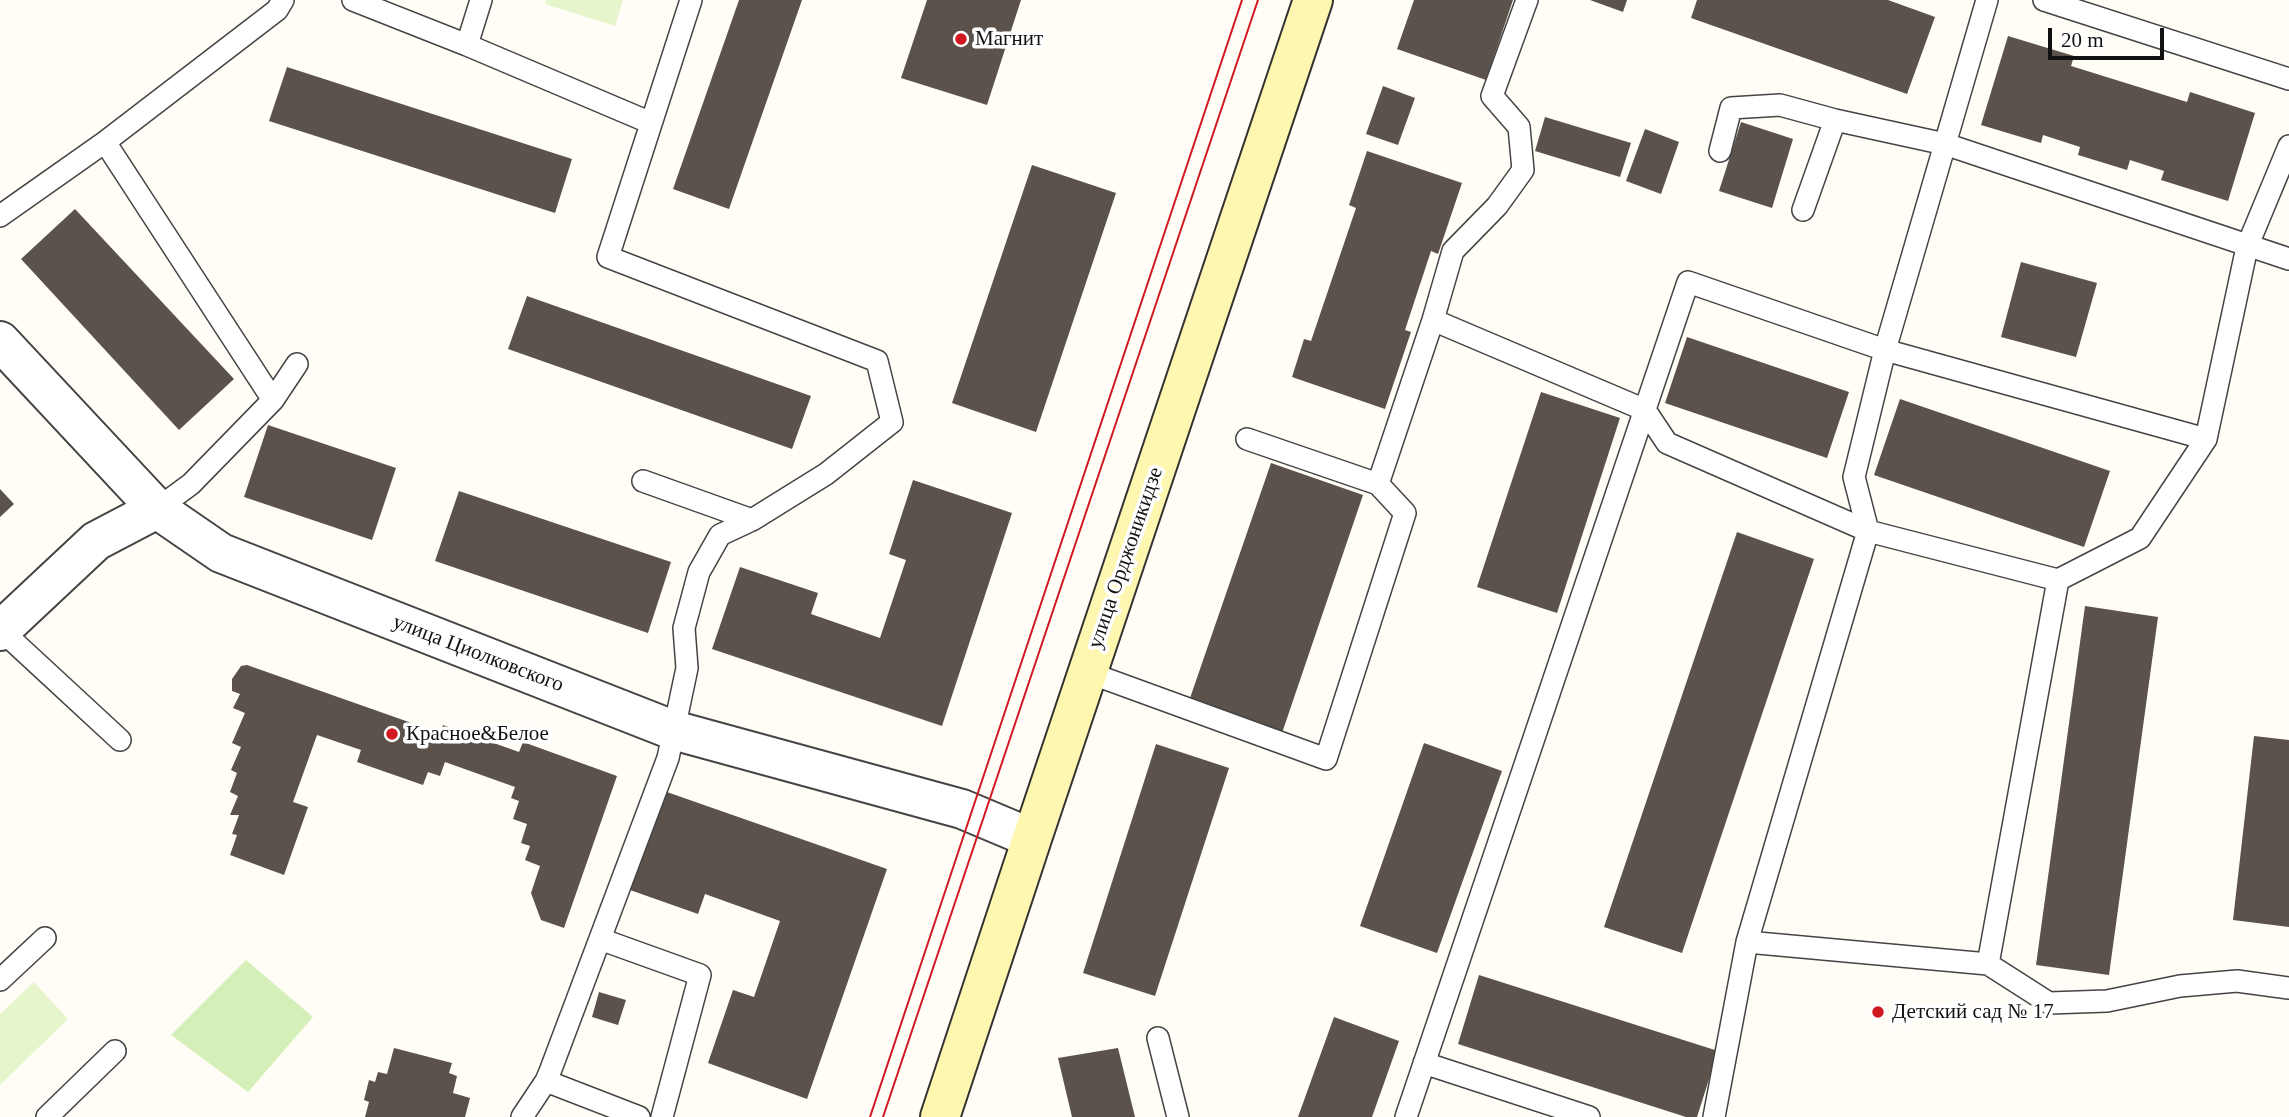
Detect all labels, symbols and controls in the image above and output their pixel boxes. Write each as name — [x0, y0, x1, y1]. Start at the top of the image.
scale bar — [2051, 14, 2166, 58]
place label: Магнит — [975, 26, 1043, 52]
text: 20 m — [2061, 28, 2104, 52]
marker: Магнит — [953, 31, 969, 47]
street label: улица Орджоникидзе — [1083, 464, 1169, 652]
street label: улица Циолковского — [389, 610, 567, 698]
place label: Красное&Белое — [406, 721, 549, 747]
marker: Красное&Белое — [384, 726, 400, 742]
place label: Детский сад № 17 — [1892, 999, 2054, 1025]
marker: Детский сад № 17 — [1870, 1004, 1886, 1020]

